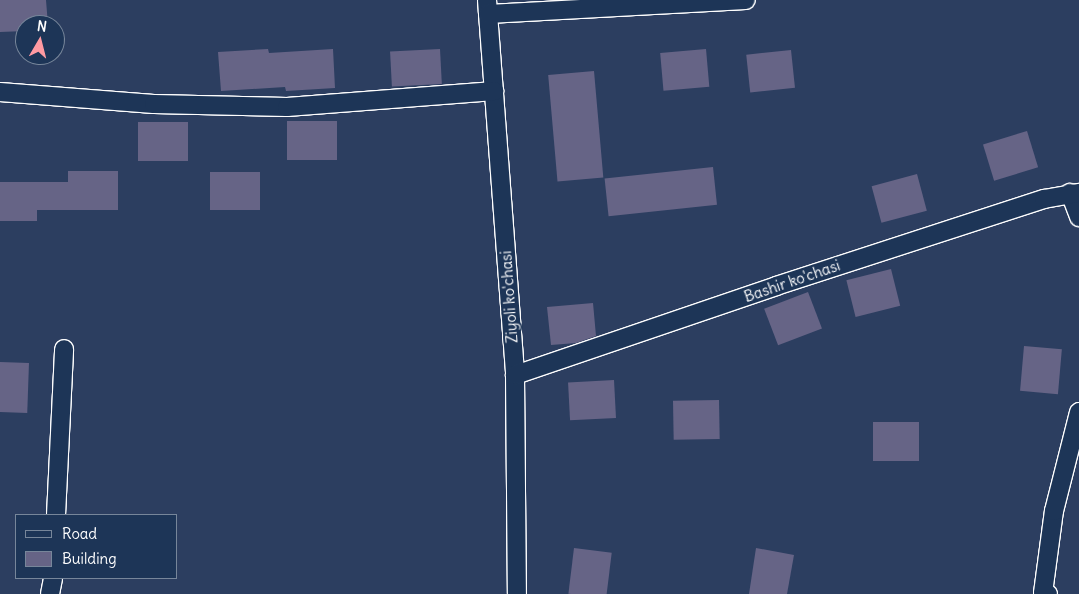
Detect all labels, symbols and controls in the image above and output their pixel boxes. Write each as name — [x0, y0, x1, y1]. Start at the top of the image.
north arrow — [15, 15, 65, 65]
text: N — [36, 17, 48, 36]
street label: Ziyoli ko'chasi — [497, 250, 521, 344]
street label: Bashir ko'chasi — [742, 256, 842, 306]
legend — [15, 514, 178, 579]
text: Road — [62, 524, 97, 543]
text: Building — [62, 549, 117, 568]

